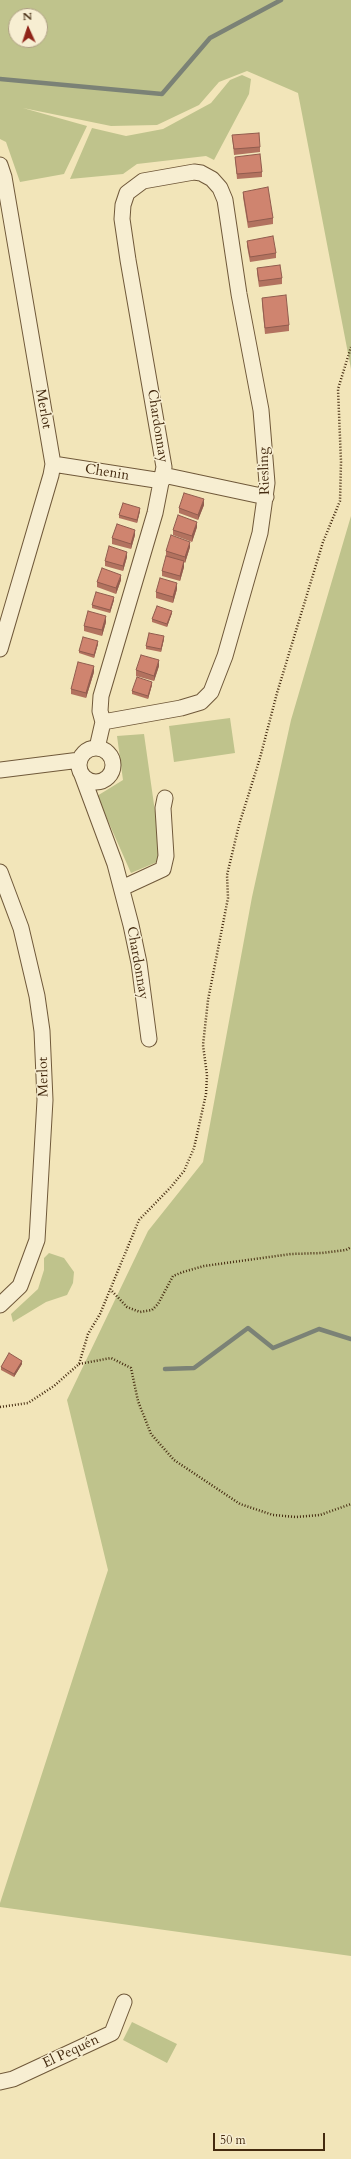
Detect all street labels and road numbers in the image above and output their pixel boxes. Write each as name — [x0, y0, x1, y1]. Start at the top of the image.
street label: Merlot — [31, 388, 55, 430]
street label: Chardonnay — [143, 388, 171, 464]
street label: Riesling — [256, 447, 274, 495]
street label: Chenin — [84, 461, 130, 485]
street label: Chardonnay — [122, 925, 152, 1001]
street label: Merlot — [35, 1057, 53, 1097]
street label: El Pequén — [40, 2032, 102, 2072]

